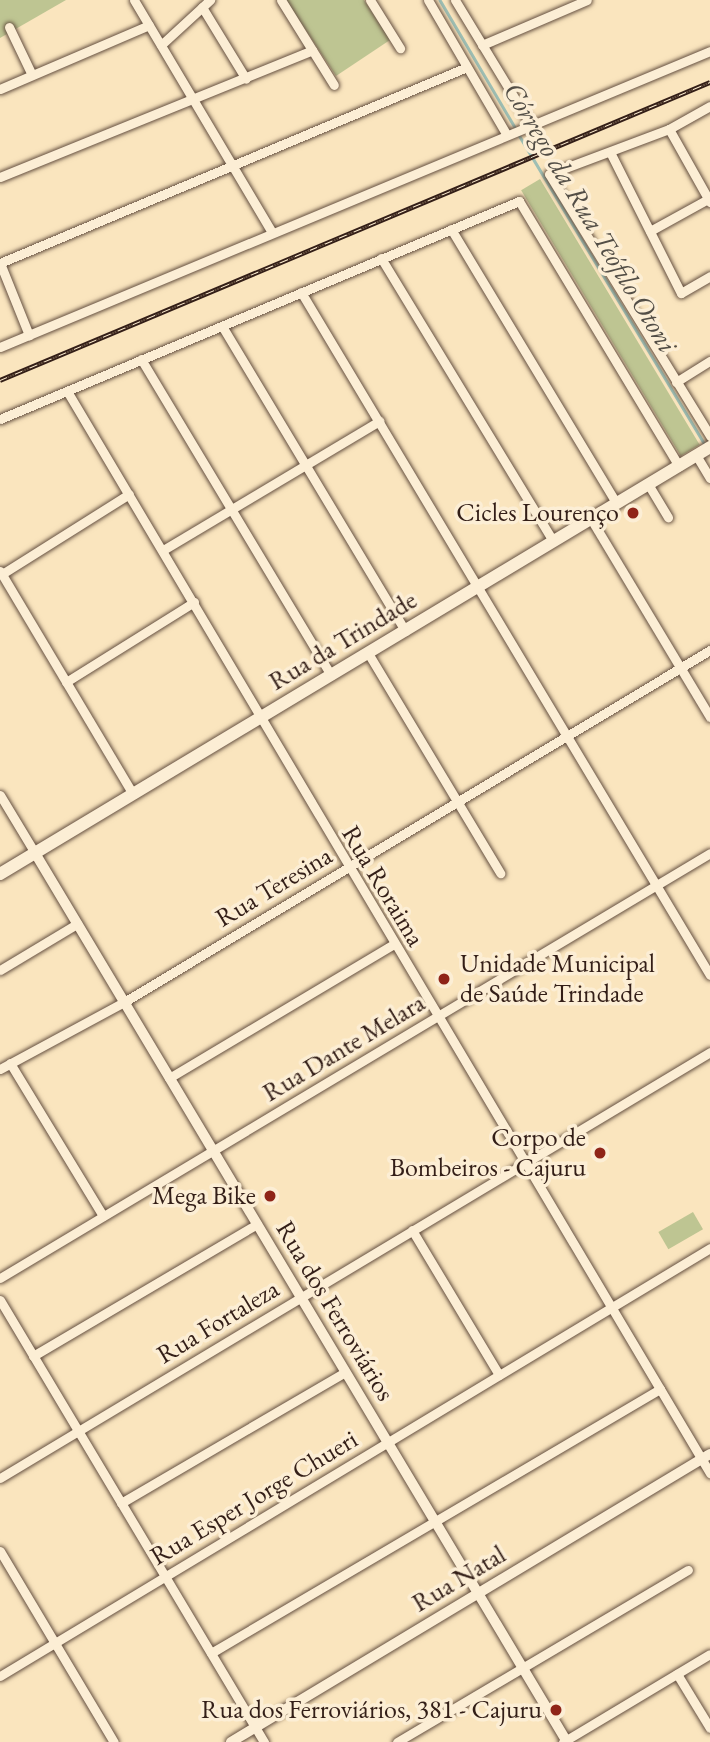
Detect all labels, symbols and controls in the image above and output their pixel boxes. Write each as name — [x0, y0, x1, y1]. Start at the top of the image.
water label: Córrego da Rua Teófilo Otoni — [497, 76, 685, 358]
place label: Cicles Lourenço — [456, 497, 619, 529]
marker: Cicles Lourenço — [625, 505, 641, 521]
street label: Rua da Trindade — [263, 585, 423, 697]
street label: Rua Roraima — [335, 820, 431, 952]
street label: Rua Teresina — [210, 840, 338, 934]
place label: Unidade Municipal de Saúde Trindade — [460, 948, 655, 1010]
marker: Unidade Municipal de Saúde Trindade — [434, 969, 454, 989]
street label: Rua Dante Melara — [257, 987, 431, 1109]
place label: Corpo de Bombeiros - Cajuru — [390, 1122, 586, 1184]
marker: Corpo de Bombeiros - Cajuru — [592, 1145, 608, 1161]
place label: Mega Bike — [152, 1180, 256, 1212]
marker: Mega Bike — [262, 1188, 278, 1204]
street label: Rua dos Ferroviários — [269, 1215, 401, 1407]
street label: Rua Fortaleza — [151, 1273, 285, 1371]
street label: Rua Esper Jorge Chueri — [145, 1424, 363, 1572]
street label: Rua Natal — [407, 1539, 511, 1619]
place label: Rua dos Ferroviários, 381 - Cajuru — [201, 1694, 542, 1726]
marker: Rua dos Ferroviários, 381 - Cajuru — [548, 1702, 564, 1718]

